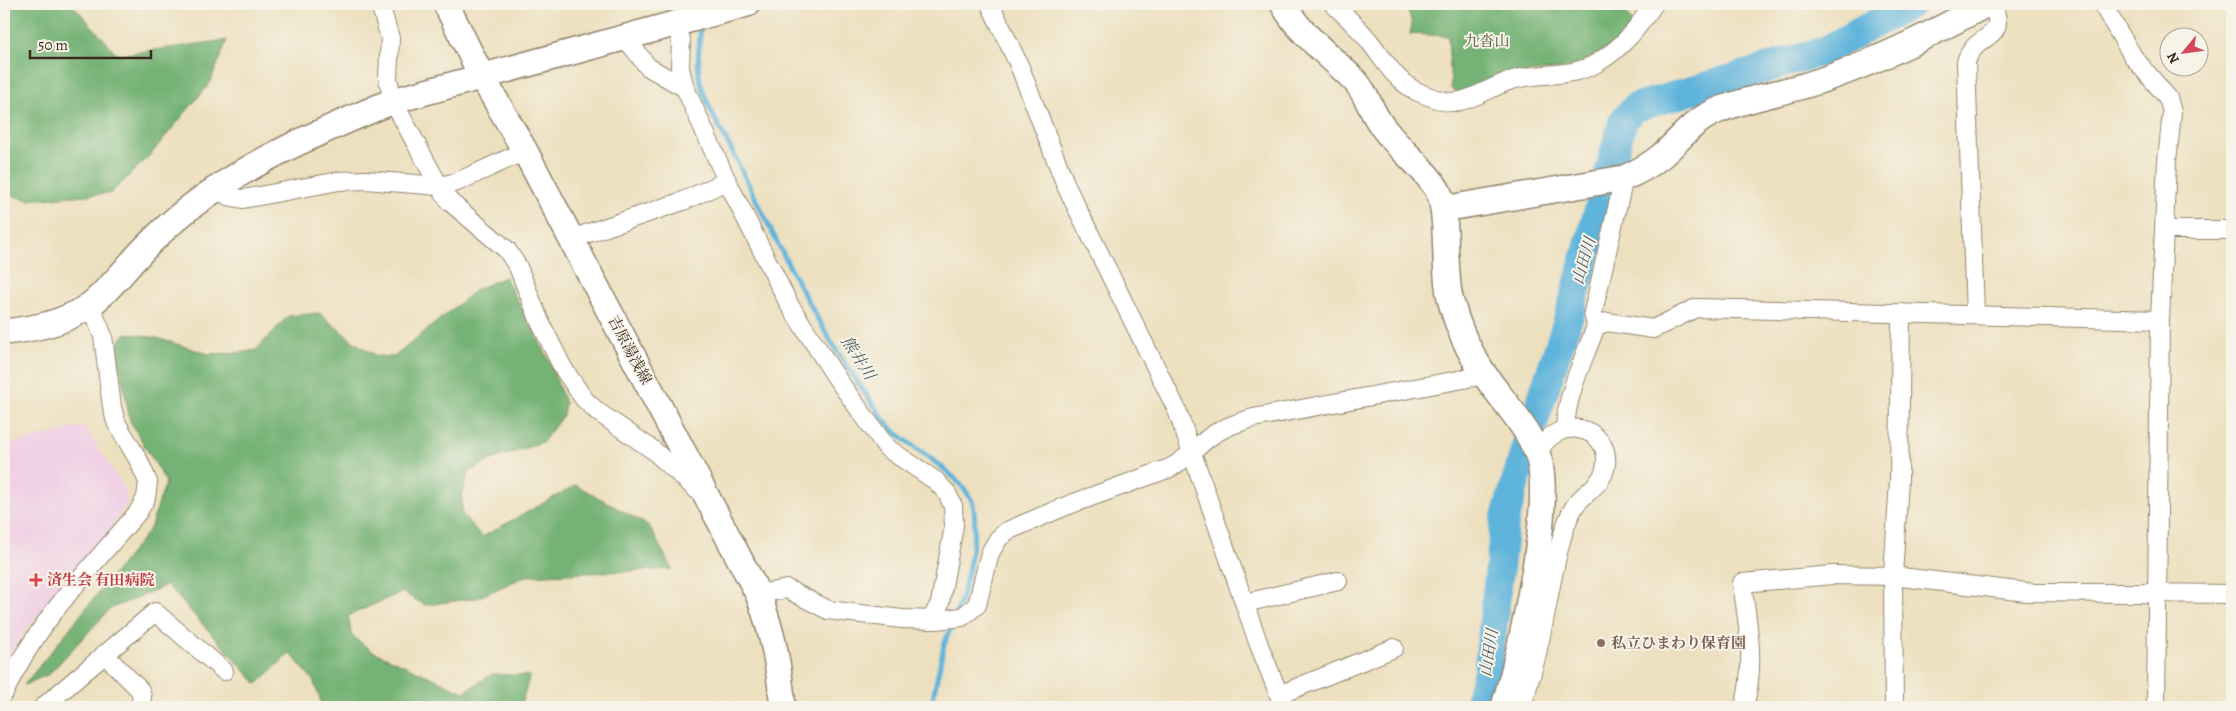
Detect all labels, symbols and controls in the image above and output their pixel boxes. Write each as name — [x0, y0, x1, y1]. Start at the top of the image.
scale bar — [30, 28, 151, 60]
north arrow — [2158, 28, 2208, 78]
park label: 九沓山 — [1464, 31, 1510, 51]
text: 50 m — [38, 35, 68, 55]
text: N — [2162, 49, 2184, 67]
water label: 山田川 — [1567, 233, 1602, 287]
street label: 吉原湯浅線 — [604, 312, 656, 388]
water label: 熊井川 — [836, 332, 881, 386]
place label: 済生会 有田病院 — [47, 570, 155, 590]
marker: 済生会 有田病院 — [29, 573, 43, 587]
water label: 山田川 — [1474, 626, 1504, 678]
place label: 私立ひまわり保育園 — [1611, 633, 1746, 653]
marker: 私立ひまわり保育園 — [1595, 637, 1607, 649]

